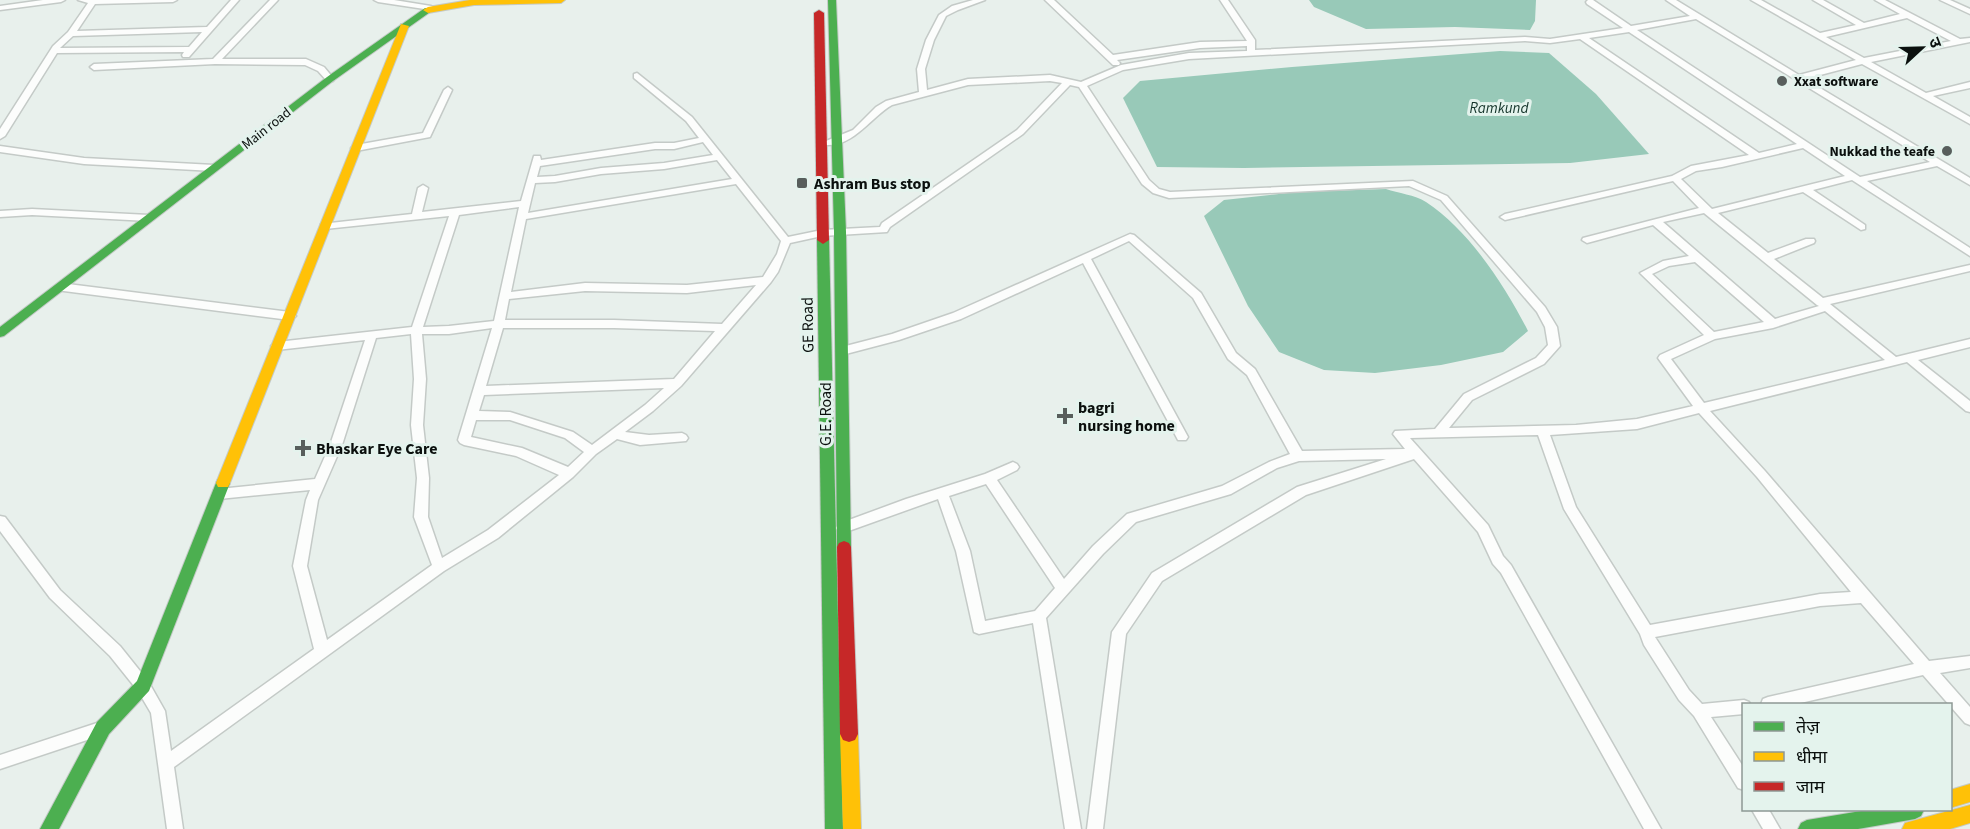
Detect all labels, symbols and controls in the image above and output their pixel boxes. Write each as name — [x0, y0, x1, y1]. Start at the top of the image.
north arrow — [1892, 18, 1952, 78]
text: उ — [1923, 34, 1947, 52]
place label: Xxat software — [1794, 72, 1878, 92]
marker: Xxat software — [1775, 74, 1789, 88]
water label: Ramkund — [1470, 98, 1529, 119]
street label: Main road — [238, 103, 296, 155]
place label: Nukkad the teafe — [1829, 142, 1935, 162]
marker: Nukkad the teafe — [1940, 144, 1954, 158]
place label: Ashram Bus stop — [813, 173, 931, 195]
marker: Ashram Bus stop — [795, 176, 809, 190]
street label: GE Road — [797, 297, 819, 353]
street label: G.E. Road — [815, 382, 837, 446]
place label: bagri nursing home — [1078, 397, 1175, 437]
marker: bagri nursing home — [1056, 407, 1074, 425]
place label: Bhaskar Eye Care — [316, 438, 438, 460]
marker: Bhaskar Eye Care — [294, 439, 312, 457]
legend — [1742, 703, 1952, 811]
text: तेज़ — [1796, 715, 1820, 740]
text: धीमा — [1796, 745, 1827, 770]
text: जाम — [1796, 775, 1826, 800]

